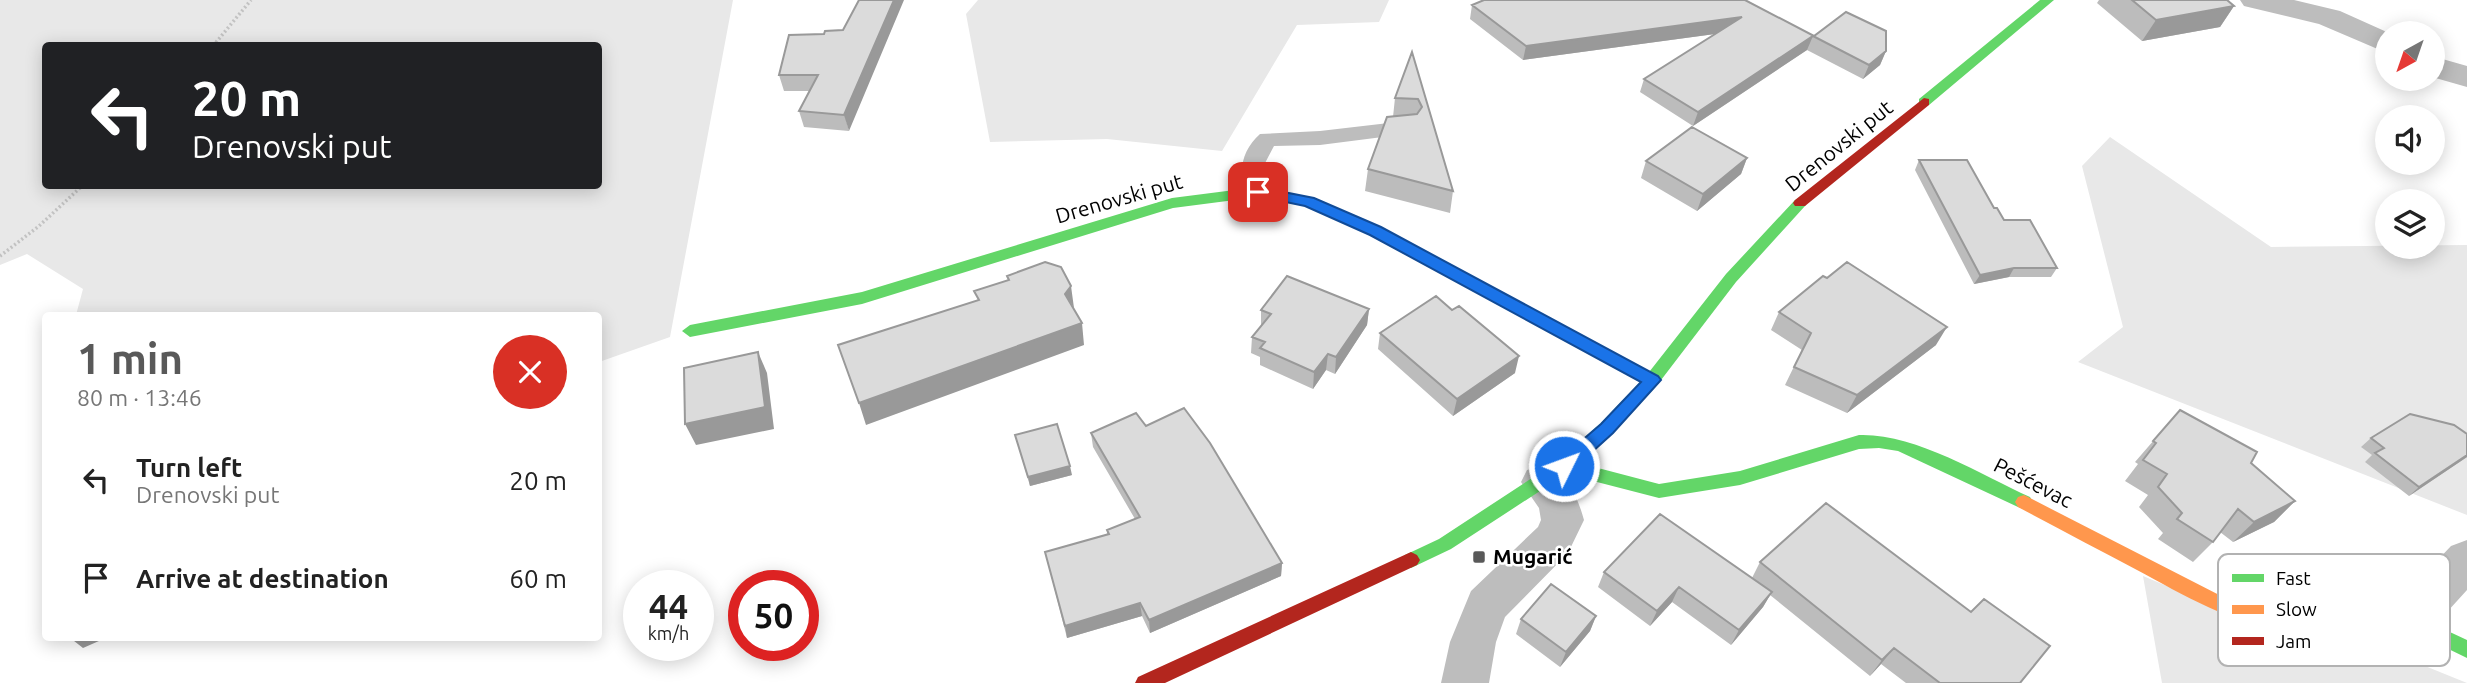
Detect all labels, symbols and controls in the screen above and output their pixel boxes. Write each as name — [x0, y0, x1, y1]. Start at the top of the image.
north arrow — [2375, 21, 2445, 91]
map controls — [2375, 21, 2445, 259]
icon: left — [77, 70, 168, 161]
text: 20 m — [192, 70, 301, 125]
street label: Drenovski put — [1780, 95, 1897, 196]
button: sound — [2375, 105, 2445, 175]
text: Drenovski put — [192, 128, 392, 164]
pin — [1228, 162, 1288, 222]
street label: Drenovski put — [1052, 168, 1185, 228]
icon: arrive — [1239, 173, 1277, 211]
button: layers — [2375, 189, 2445, 259]
text: 1 min — [77, 335, 183, 382]
button: close — [493, 335, 567, 409]
text: 80 m · 13:46 — [77, 385, 202, 410]
position arrow — [1527, 429, 1601, 503]
street label: Pešćevac — [1990, 452, 2077, 512]
text: Turn left — [136, 453, 242, 482]
icon: left — [77, 461, 115, 499]
text: 20 m — [509, 466, 567, 495]
text: Drenovski put — [136, 482, 279, 507]
place label: Mugarić — [1493, 544, 1573, 568]
marker: Mugarić — [1471, 549, 1487, 565]
legend — [2218, 554, 2450, 666]
icon: arrive — [77, 559, 115, 597]
text: Arrive at destination — [136, 564, 389, 593]
text: 60 m — [509, 564, 567, 593]
text: Fast — [2276, 567, 2311, 589]
speed limit sign: 50 — [728, 570, 819, 661]
text: 44 — [649, 586, 688, 626]
text: Slow — [2276, 598, 2317, 620]
text: km/h — [648, 623, 689, 643]
text: Jam — [2276, 630, 2312, 652]

